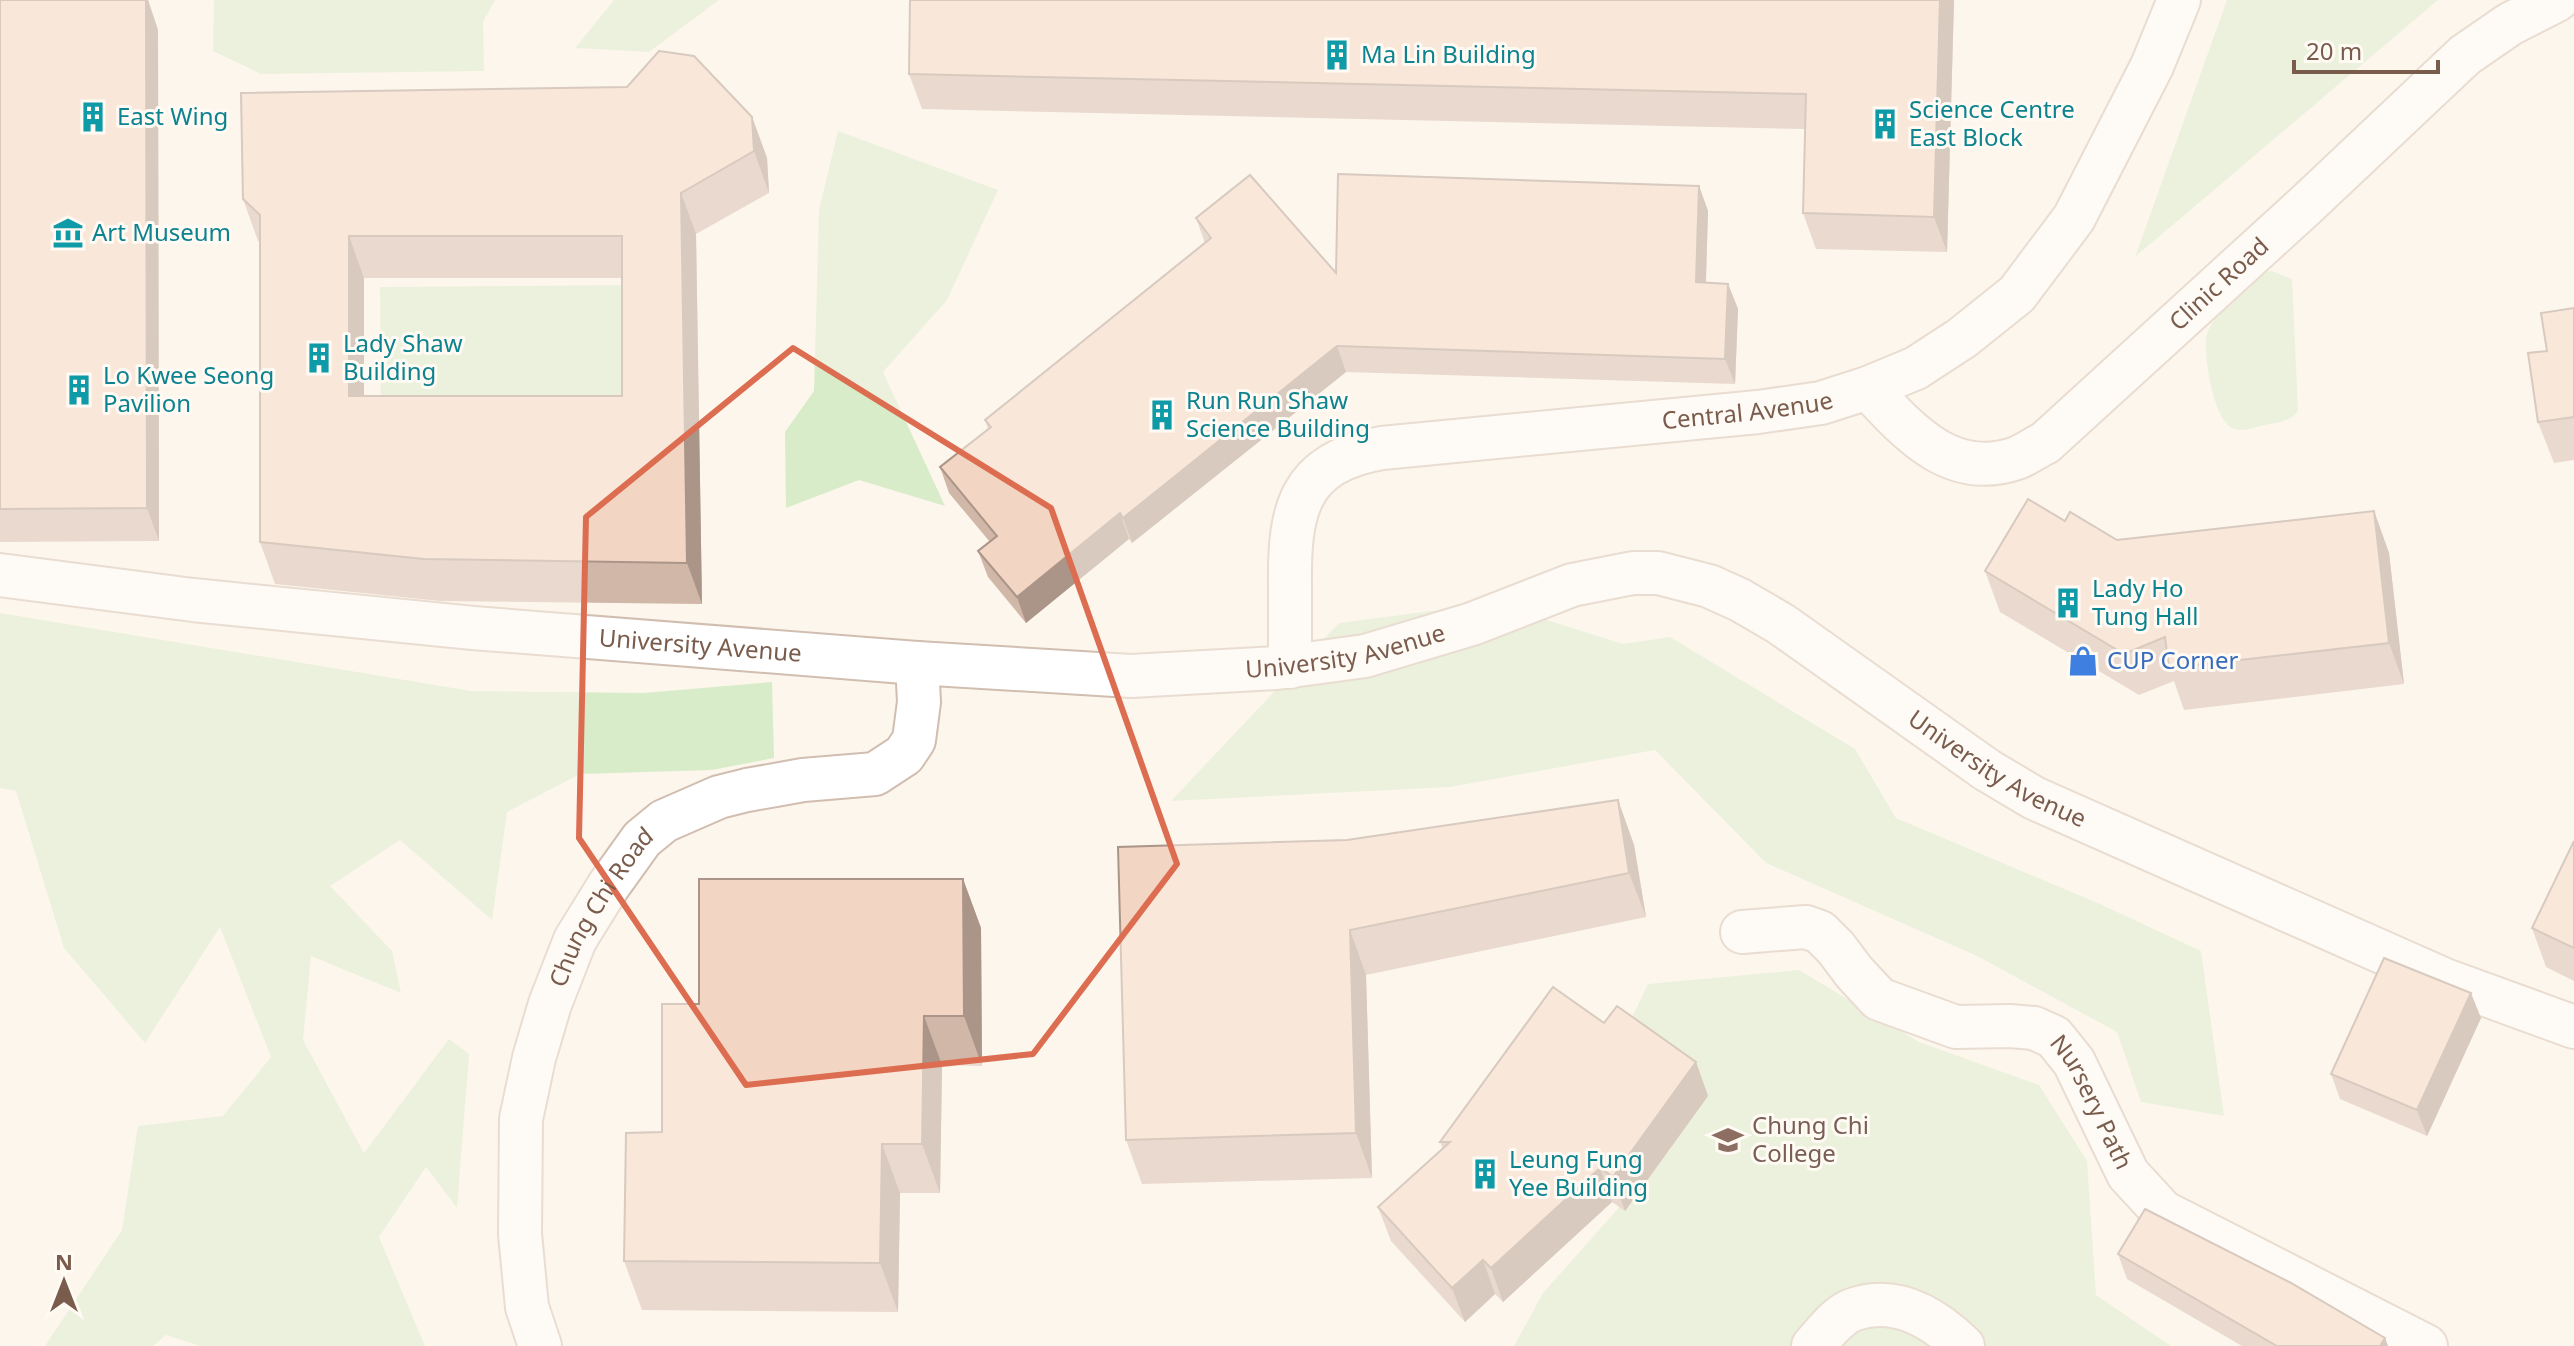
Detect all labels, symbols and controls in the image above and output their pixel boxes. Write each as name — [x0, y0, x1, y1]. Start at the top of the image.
scale bar — [2294, 24, 2438, 74]
text: 20 m — [2306, 34, 2362, 67]
place label: Ma Lin Building — [1361, 37, 1536, 70]
building icon: Ma Lin Building — [1320, 38, 1354, 72]
place label: Science Centre East Block — [1909, 92, 2075, 153]
place label: East Wing — [117, 99, 228, 132]
building icon: East Wing — [76, 100, 110, 134]
building icon: Science Centre East Block — [1868, 107, 1902, 141]
place label: Art Museum — [92, 215, 231, 248]
museum icon: Art Museum — [51, 216, 85, 250]
street label: Clinic Road — [2161, 229, 2275, 337]
place label: Lady Shaw Building — [343, 326, 463, 387]
building icon: Lady Shaw Building — [302, 341, 336, 375]
place label: Lo Kwee Seong Pavilion — [103, 358, 274, 419]
building icon: Lo Kwee Seong Pavilion — [62, 373, 96, 407]
street label: Central Avenue — [1660, 382, 1837, 436]
place label: Run Run Shaw Science Building — [1186, 383, 1370, 444]
building icon: Run Run Shaw Science Building — [1145, 398, 1179, 432]
place label: Lady Ho Tung Hall — [2092, 571, 2198, 632]
building icon: Lady Ho Tung Hall — [2051, 586, 2085, 620]
street label: University Avenue — [1244, 615, 1449, 685]
street label: University Avenue — [598, 620, 803, 669]
place label: CUP Corner — [2107, 643, 2238, 676]
shop icon: CUP Corner — [2066, 644, 2100, 678]
street label: University Avenue — [1902, 701, 2092, 834]
street label: Chung Chi Road — [540, 819, 659, 991]
street label: Nursery Path — [2043, 1027, 2141, 1174]
place label: Chung Chi College — [1752, 1108, 1869, 1169]
school or university icon: Chung Chi College — [1711, 1123, 1745, 1157]
place label: Leung Fung Yee Building — [1509, 1142, 1648, 1203]
building icon: Leung Fung Yee Building — [1468, 1157, 1502, 1191]
north arrow — [24, 1242, 104, 1322]
text: N — [55, 1246, 73, 1276]

